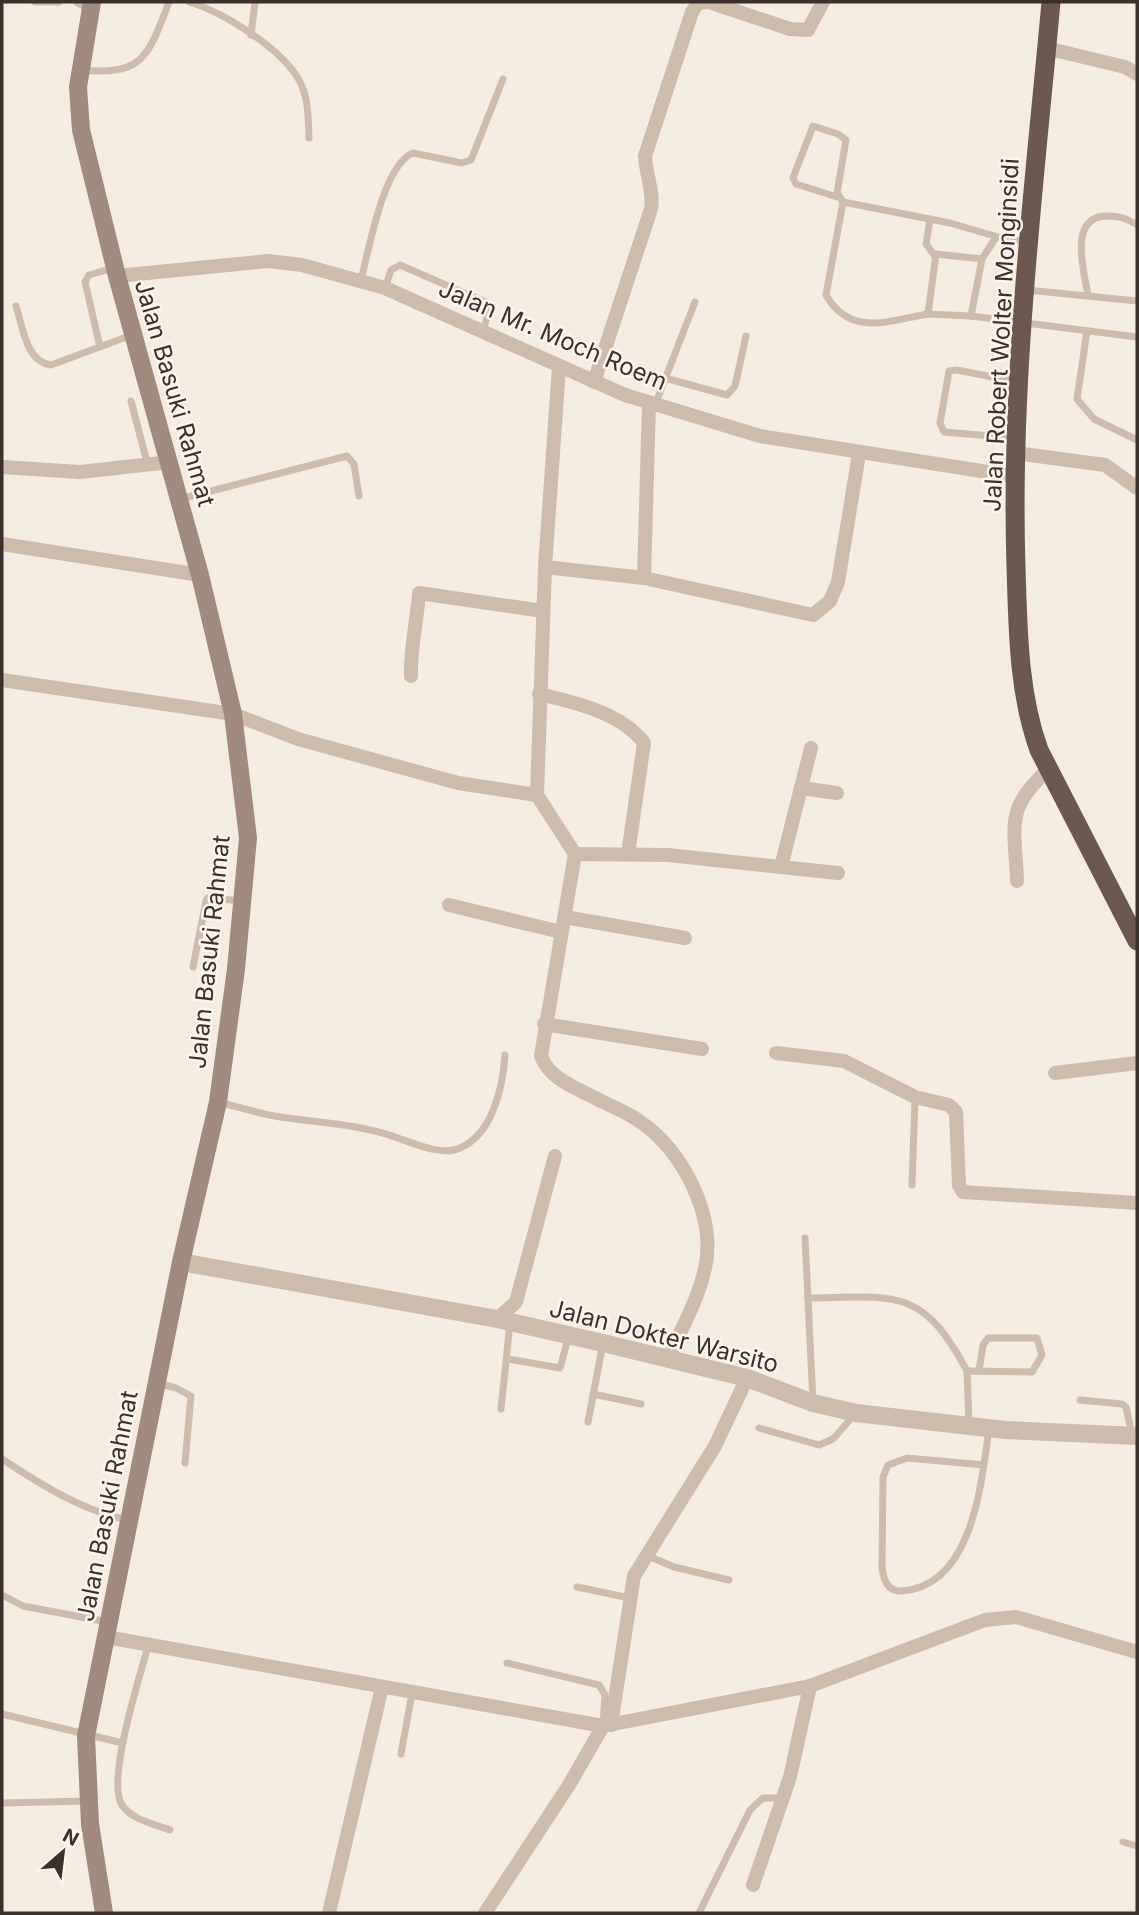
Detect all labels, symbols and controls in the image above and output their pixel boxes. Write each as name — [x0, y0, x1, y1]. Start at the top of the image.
street label: Jalan Robert Wolter Monginsidi — [977, 158, 1025, 512]
street label: Jalan Mr. Moch Roem — [434, 274, 672, 396]
street label: Jalan Basuki Rahmat — [129, 276, 221, 510]
street label: Jalan Basuki Rahmat — [182, 834, 236, 1070]
street label: Jalan Dokter Warsito — [546, 1293, 782, 1379]
street label: Jalan Basuki Rahmat — [70, 1388, 144, 1624]
north arrow — [28, 1817, 98, 1887]
text: N — [59, 1824, 83, 1851]

